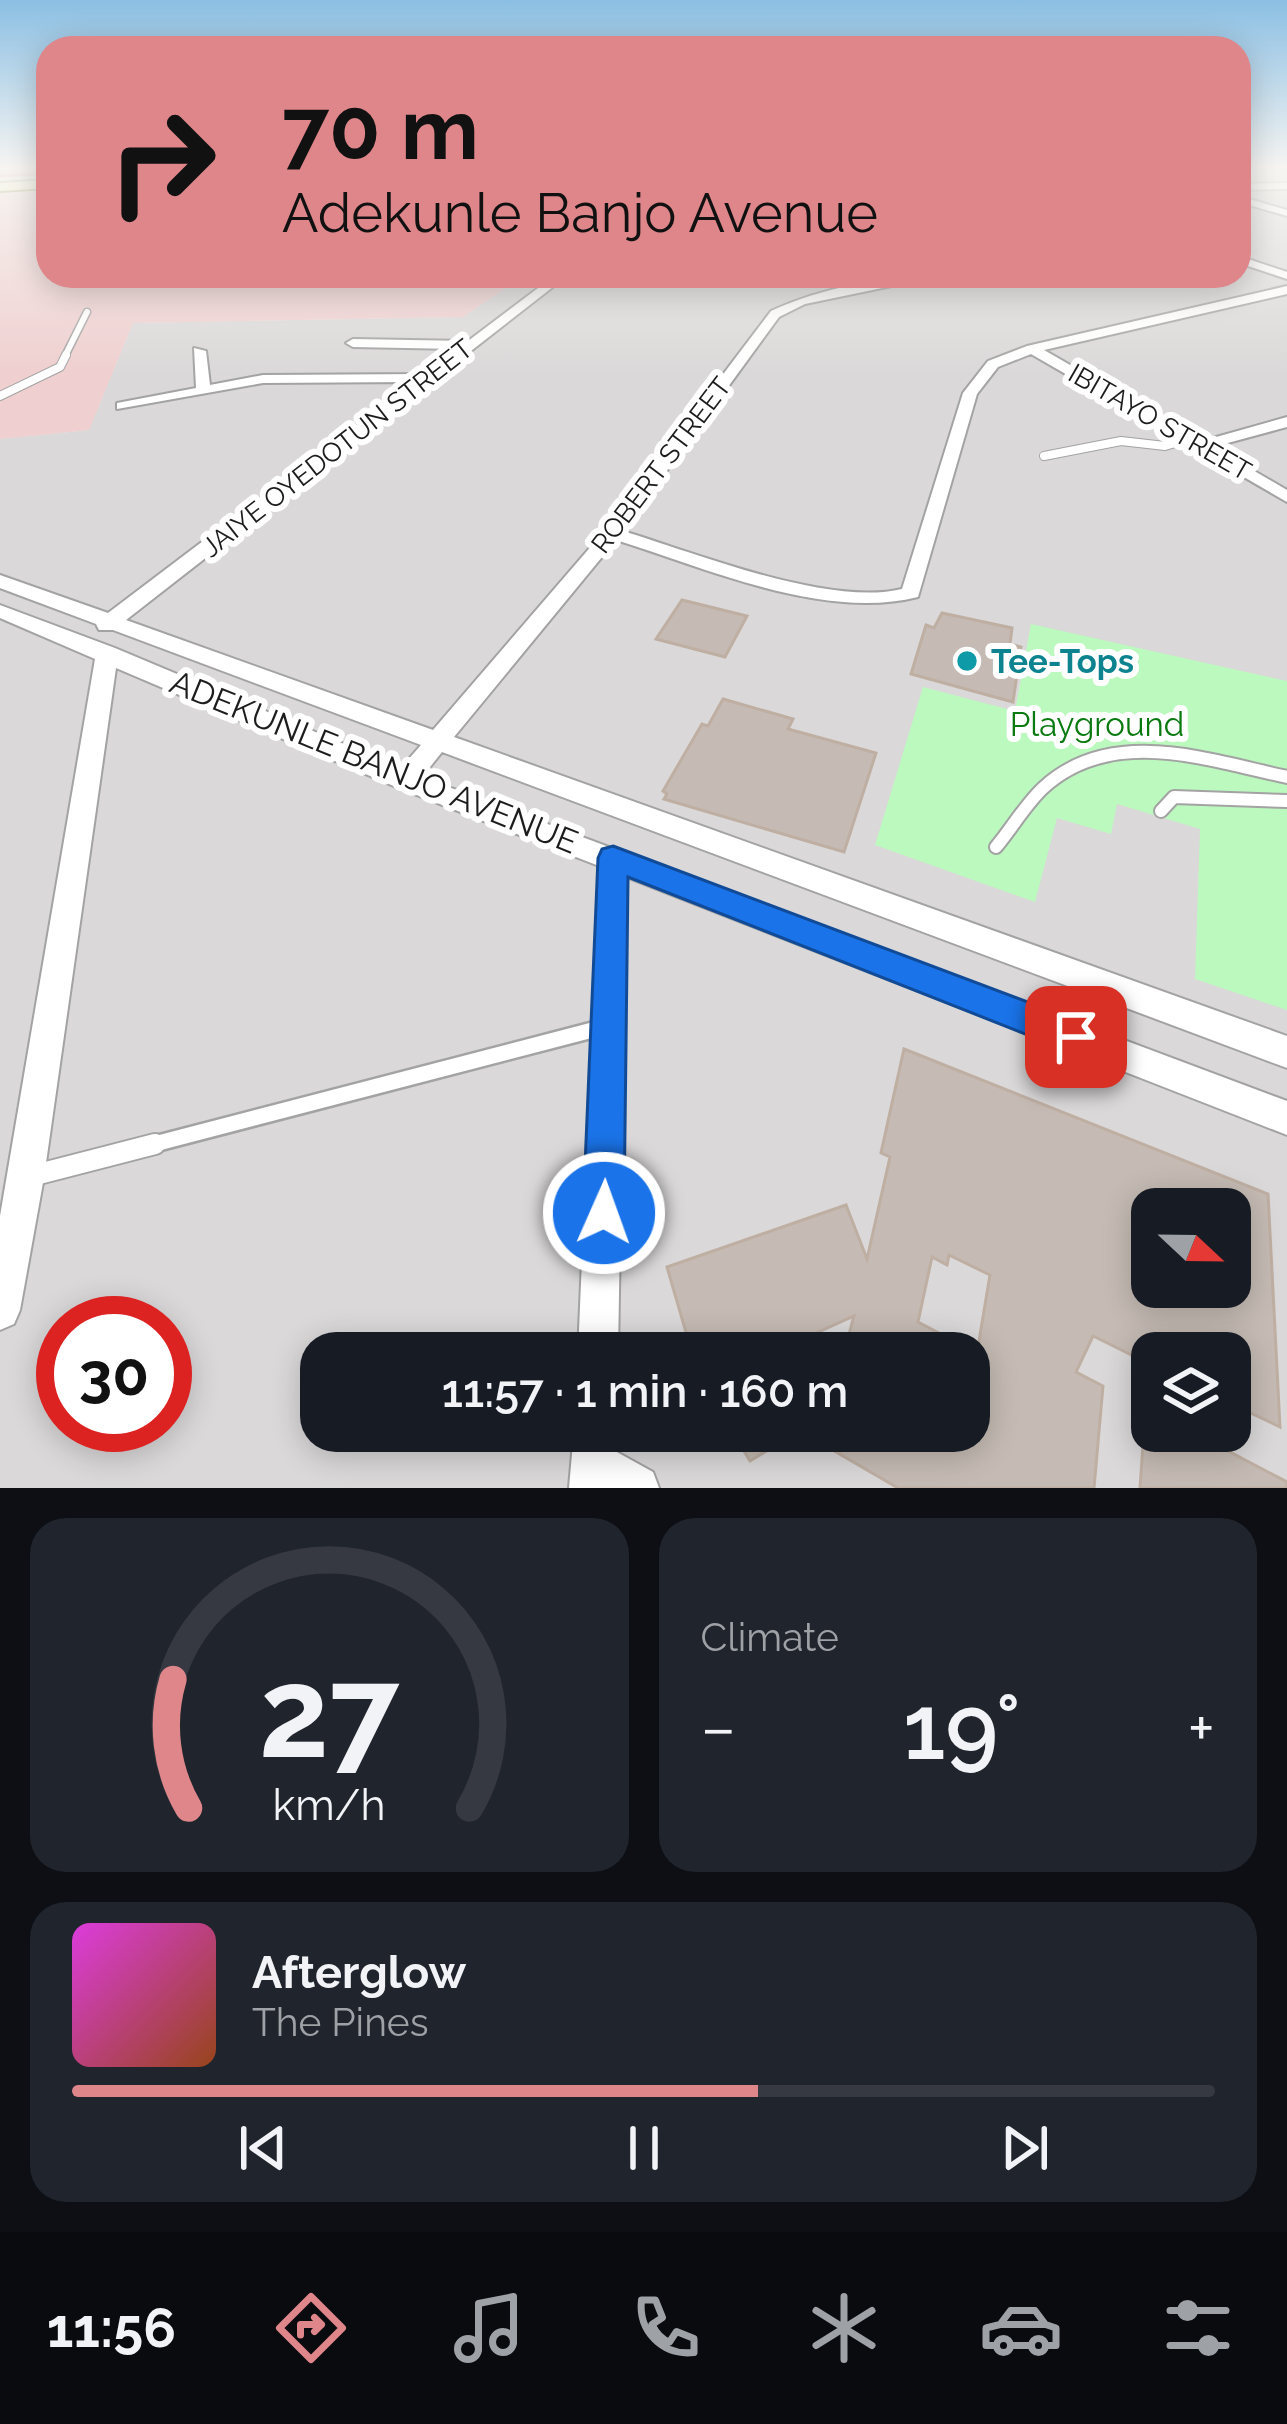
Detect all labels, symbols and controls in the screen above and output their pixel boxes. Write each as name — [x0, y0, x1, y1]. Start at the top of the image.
text: 70 m — [282, 80, 479, 179]
icon: right — [84, 84, 240, 240]
text: Adekunle Banjo Avenue — [282, 181, 878, 245]
street label: JAIYE OYEDOTUN STREET — [196, 332, 479, 563]
street label: IBITAYO STREET — [1063, 357, 1257, 487]
street label: ROBERT STREET — [585, 371, 738, 559]
place label: Tee-Tops — [991, 642, 1134, 681]
marker: Tee-Tops — [954, 648, 980, 674]
street label: ADEKUNLE BANJO AVENUE — [165, 662, 583, 862]
park label: Playground — [1010, 705, 1184, 744]
pin — [1025, 986, 1127, 1088]
icon: arrive — [1043, 1004, 1109, 1070]
position arrow — [541, 1150, 667, 1276]
north arrow — [1131, 1188, 1251, 1308]
map controls — [1131, 1188, 1251, 1452]
speed limit sign: 30 — [36, 1296, 192, 1452]
button: layers — [1131, 1332, 1251, 1452]
text: 11:57 · 1 min · 160 m — [442, 1365, 848, 1418]
text: Climate — [701, 1614, 839, 1660]
text: 27 — [259, 1640, 400, 1786]
text: 19° — [903, 1674, 1021, 1780]
text: − — [701, 1689, 736, 1766]
text: + — [1188, 1689, 1215, 1766]
text: km/h — [273, 1780, 386, 1830]
text: Afterglow — [252, 1946, 466, 1999]
text: The Pines — [252, 1999, 429, 2045]
icon: previous — [230, 2115, 296, 2181]
icon: pause — [611, 2115, 677, 2181]
icon: next — [992, 2115, 1058, 2181]
icon: directions — [269, 2286, 353, 2370]
icon: music — [447, 2286, 531, 2370]
icon: phone — [624, 2286, 708, 2370]
icon: climate — [802, 2286, 886, 2370]
icon: car — [979, 2286, 1063, 2370]
icon: filters — [1156, 2286, 1240, 2370]
text: 11:56 — [47, 2296, 176, 2360]

